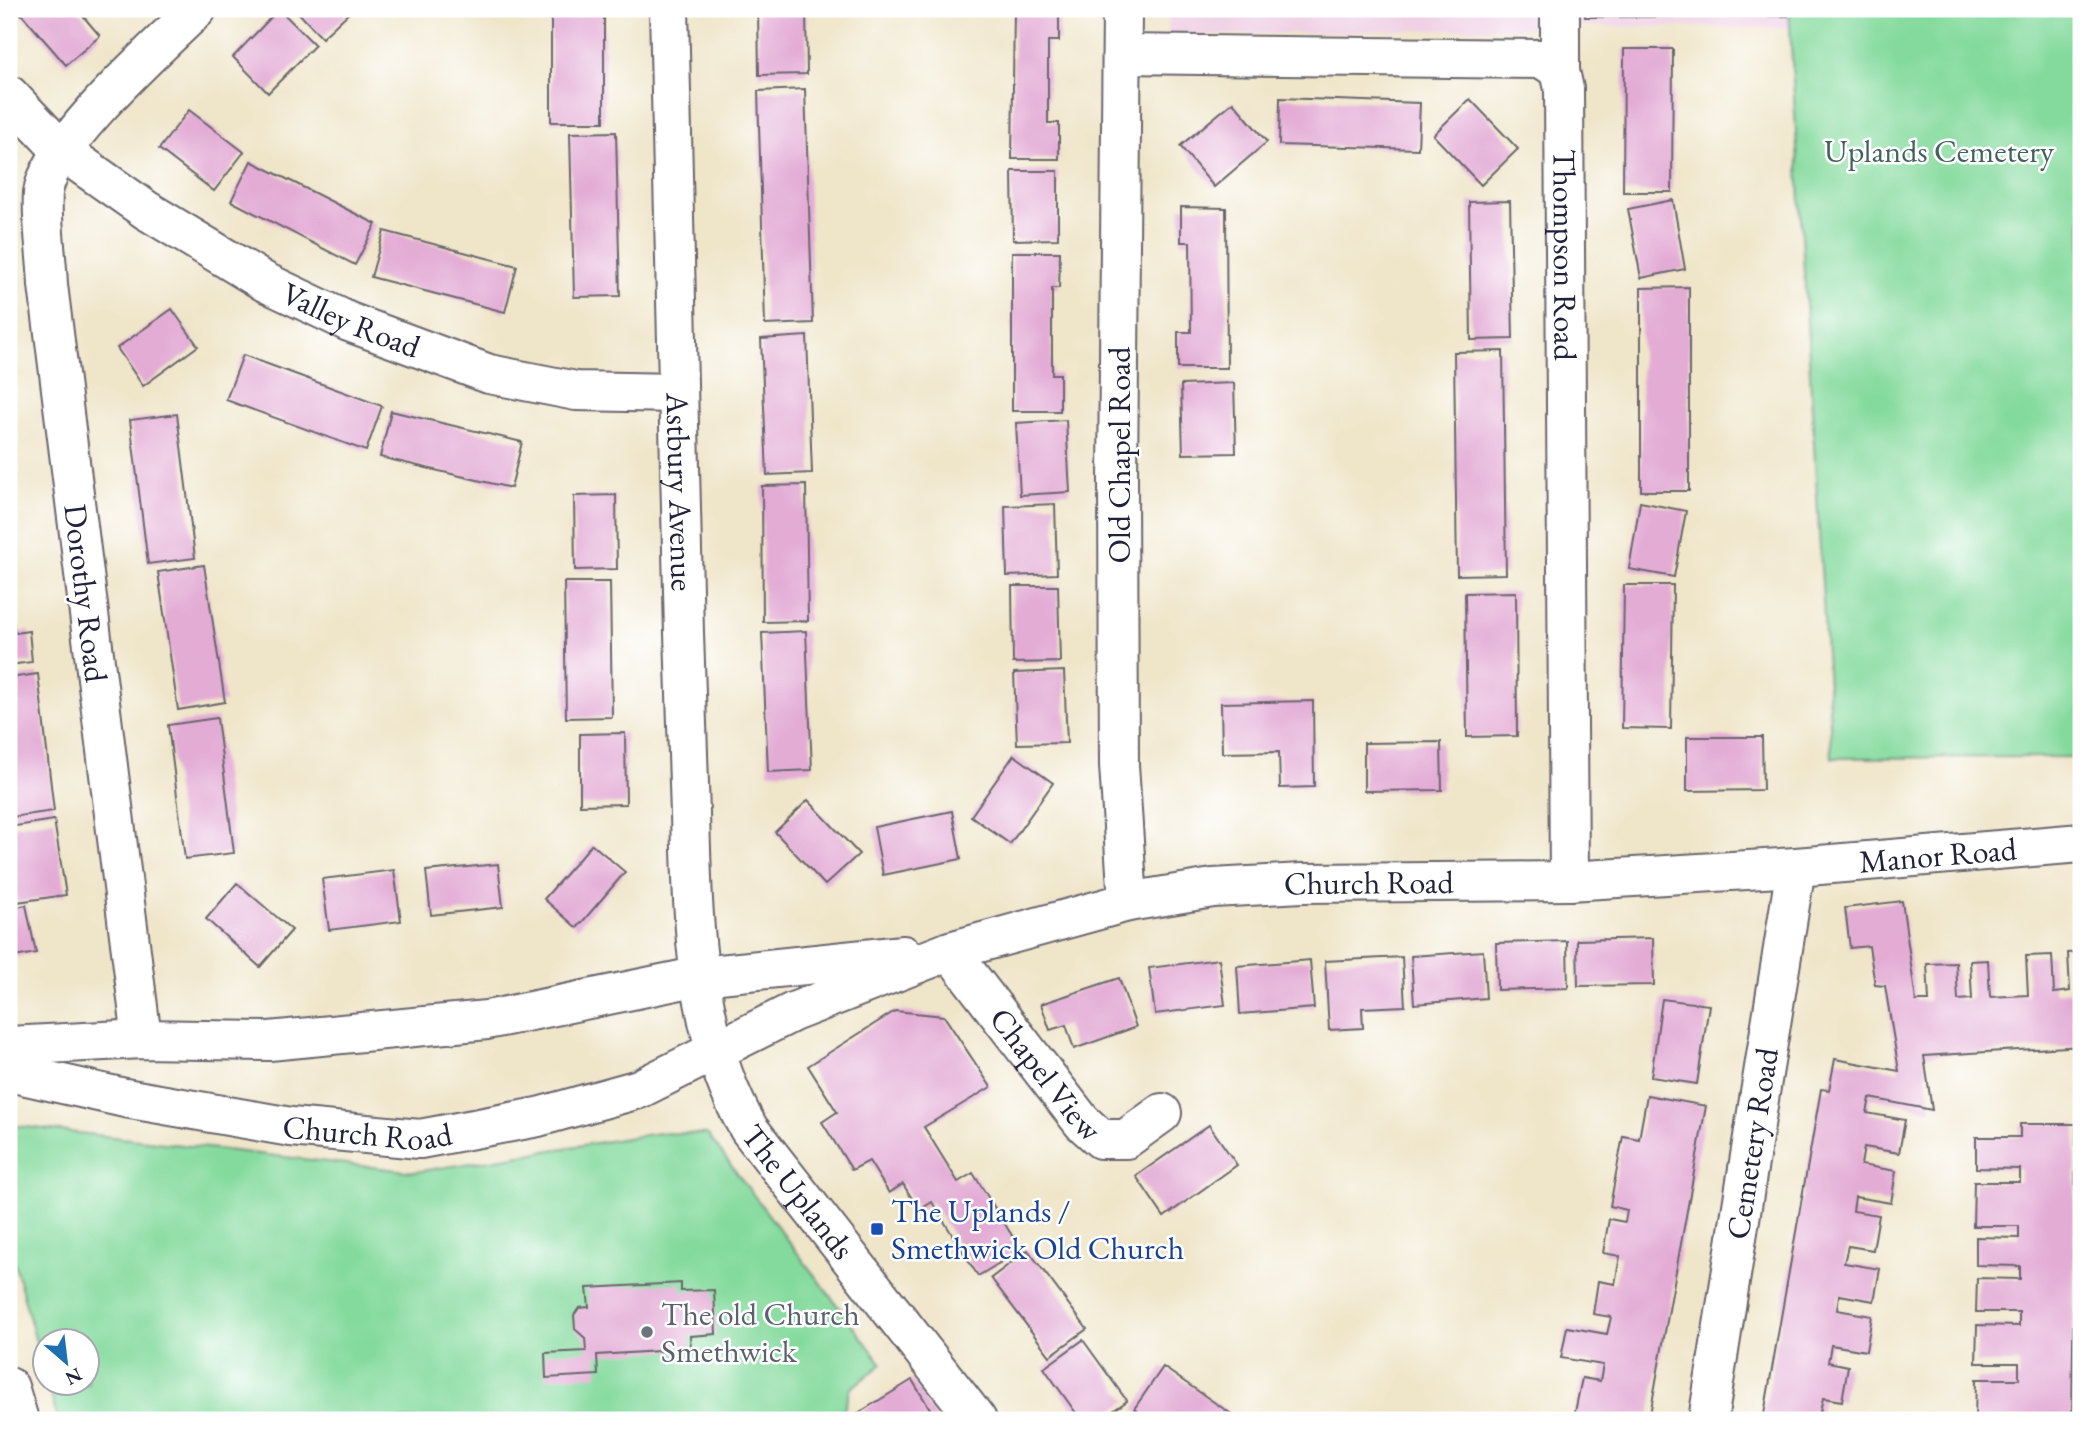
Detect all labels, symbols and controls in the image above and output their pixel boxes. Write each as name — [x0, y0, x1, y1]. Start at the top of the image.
park label: Uplands Cemetery — [1824, 130, 2055, 172]
street label: Thompson Road — [1543, 149, 1587, 362]
street label: Valley Road — [275, 272, 427, 368]
street label: Old Chapel Road — [1098, 346, 1140, 563]
street label: Astbury Avenue — [656, 391, 704, 592]
street label: Dorothy Road — [54, 502, 118, 685]
street label: Manor Road — [1857, 827, 2019, 883]
street label: Church Road — [1283, 861, 1455, 905]
street label: Chapel View — [980, 999, 1111, 1151]
street label: Cemetery Road — [1716, 1044, 1788, 1242]
street label: Church Road — [281, 1105, 456, 1160]
street label: The Uplands — [732, 1116, 864, 1268]
place label: The Uplands / Smethwick Old Church — [891, 1190, 1184, 1269]
marker: The Uplands / Smethwick Old Church — [869, 1221, 885, 1237]
place label: The old Church Smethwick — [661, 1293, 860, 1372]
marker: The old Church Smethwick — [639, 1324, 655, 1340]
north arrow — [32, 1328, 102, 1398]
text: N — [61, 1362, 86, 1392]

